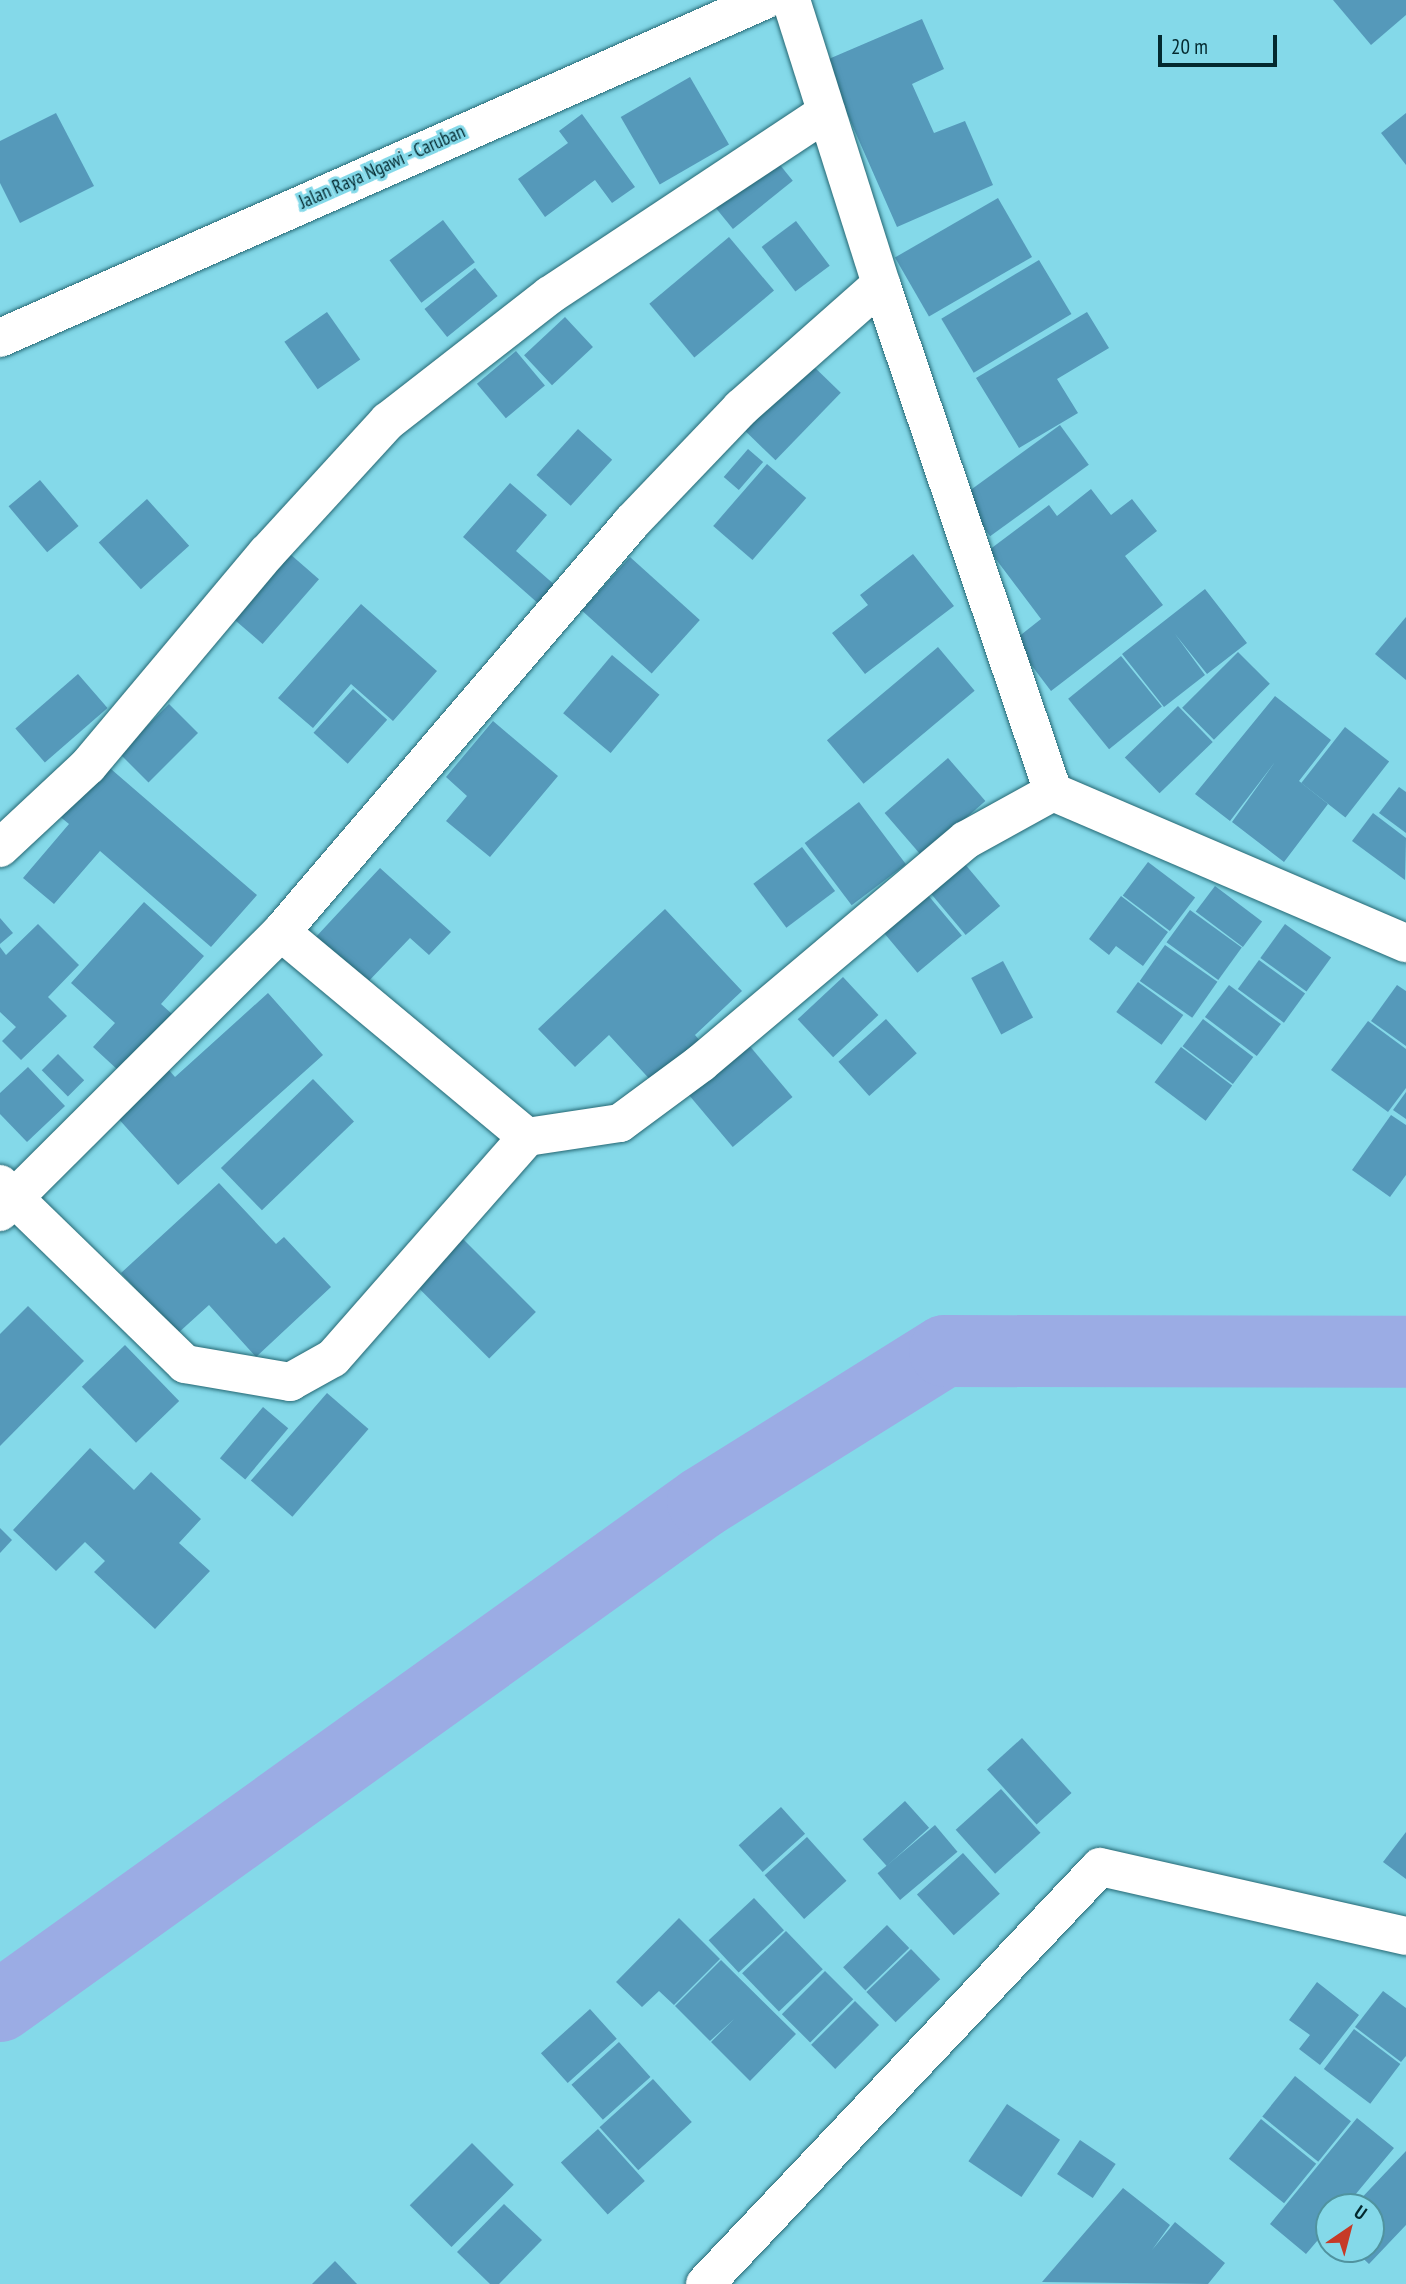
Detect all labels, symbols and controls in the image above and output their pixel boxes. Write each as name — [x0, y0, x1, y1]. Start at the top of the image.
scale bar — [1161, 21, 1280, 65]
text: 20 m — [1171, 33, 1208, 60]
street label: Jalan Raya Ngawi - Caruban — [295, 120, 469, 214]
north arrow — [1315, 2193, 1385, 2263]
text: U — [1350, 2200, 1372, 2225]

